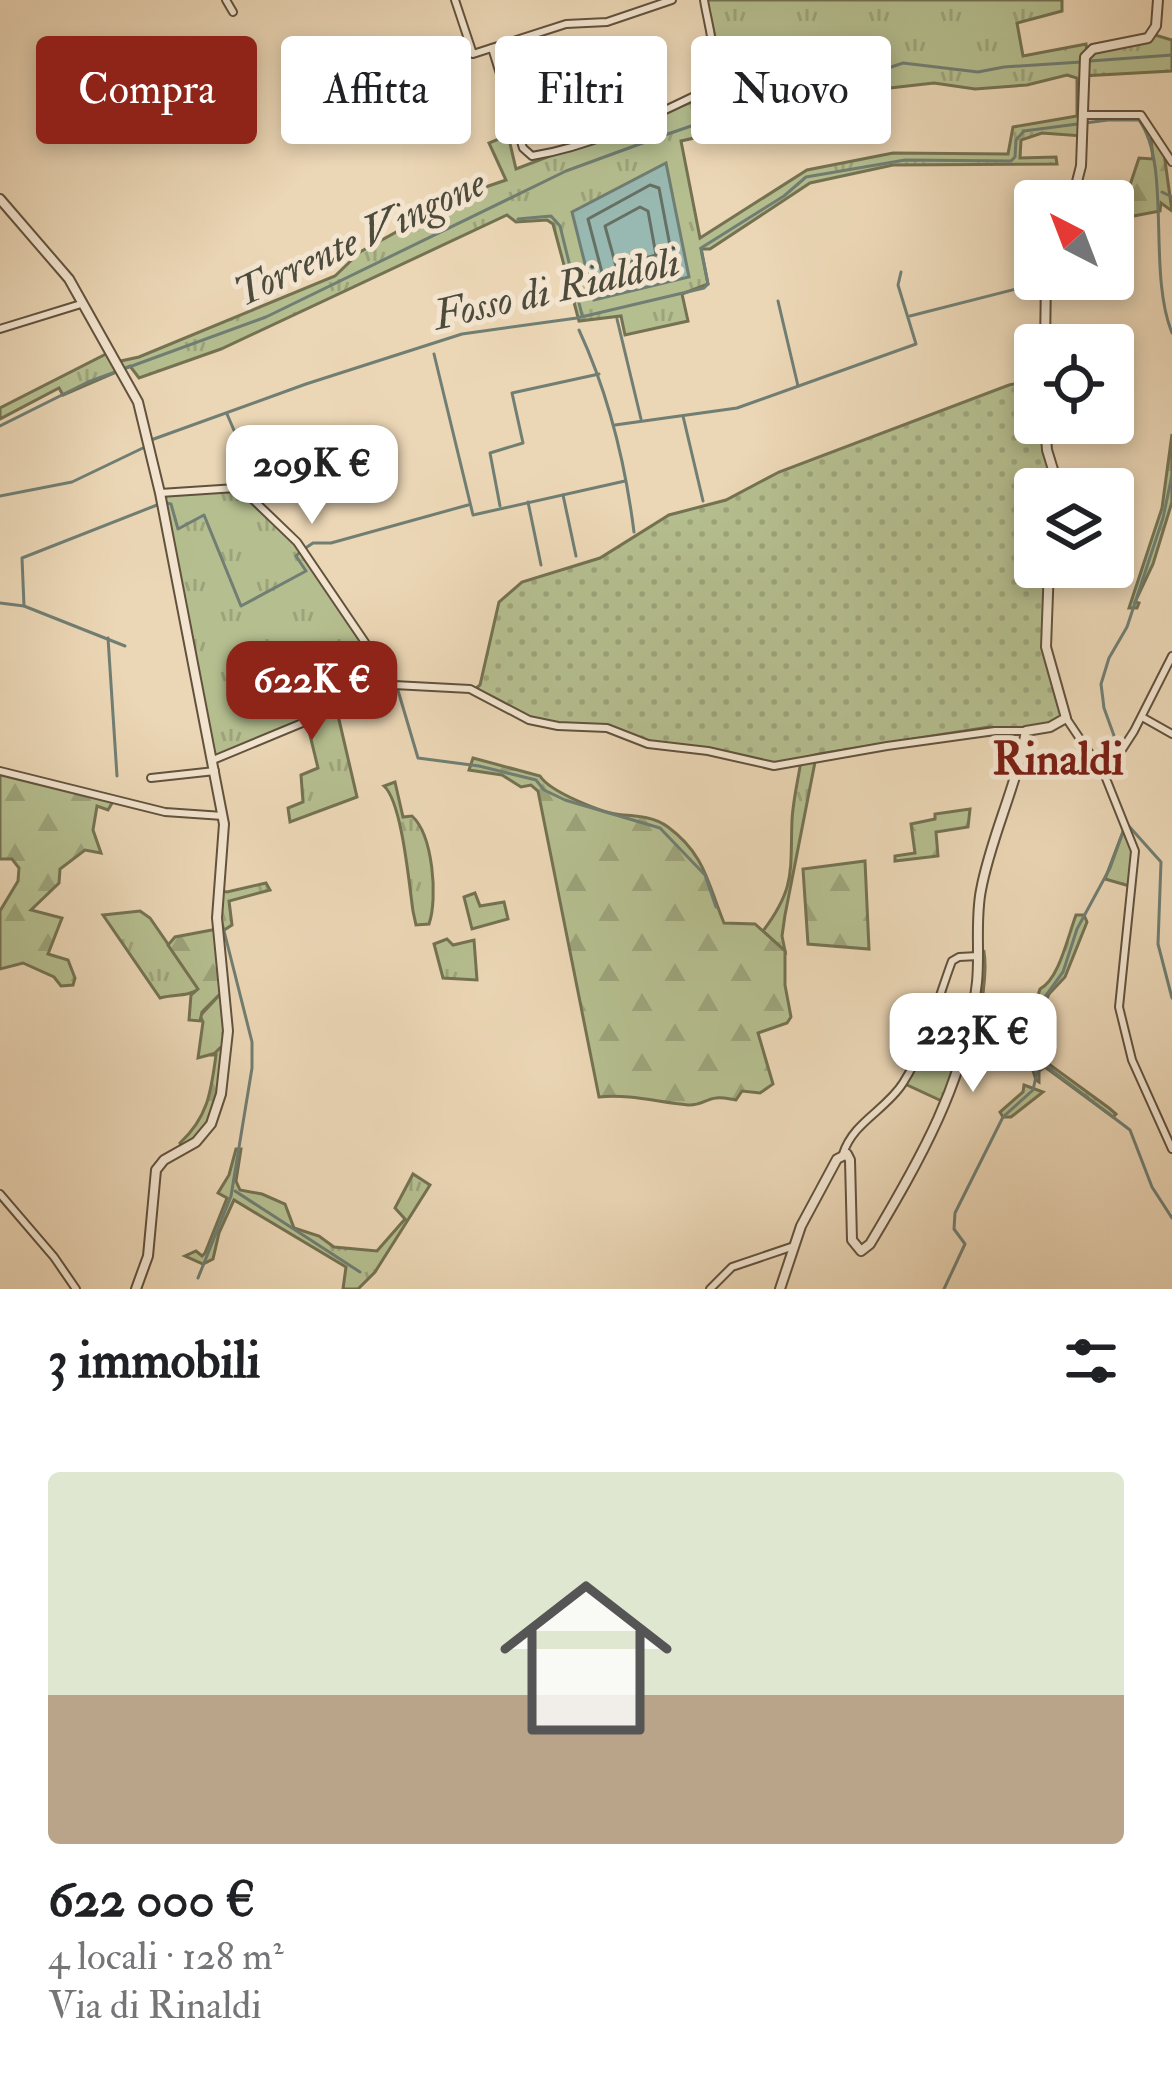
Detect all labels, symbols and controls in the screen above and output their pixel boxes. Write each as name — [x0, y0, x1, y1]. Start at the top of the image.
chip: Compra — [36, 36, 257, 144]
chip: Affitta — [281, 36, 471, 144]
chip: Filtri — [495, 36, 667, 144]
chip: Nuovo — [691, 36, 891, 144]
water label: Torrente Vingone — [226, 156, 495, 319]
north arrow — [1014, 180, 1134, 300]
map controls — [1014, 180, 1134, 588]
water label: Fosso di Rialdoli — [426, 235, 685, 343]
button: locate — [1014, 324, 1134, 444]
pin: 209K € — [214, 425, 410, 527]
text: 209K € — [253, 439, 371, 488]
button: layers — [1014, 468, 1134, 588]
pin: 622K € — [214, 641, 410, 743]
text: 622K € — [253, 655, 371, 704]
district label: Rinaldi — [992, 732, 1124, 788]
pin: 223K € — [875, 993, 1071, 1095]
text: 223K € — [917, 1007, 1029, 1056]
icon: filters — [1058, 1328, 1124, 1394]
text: 3 immobili — [48, 1329, 260, 1393]
icon: home — [478, 1550, 694, 1766]
text: 622 000 € — [48, 1868, 255, 1932]
text: 4 locali · 128 m² — [48, 1932, 283, 1981]
text: Via di Rinaldi — [48, 1981, 262, 2030]

